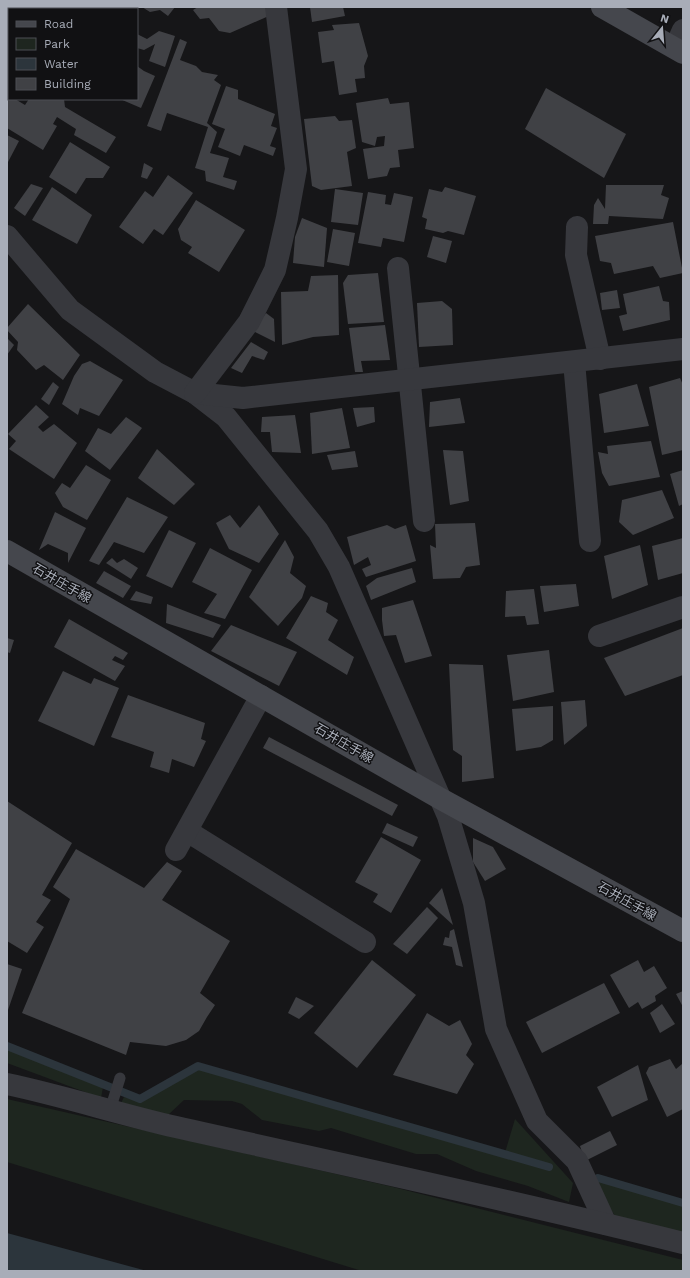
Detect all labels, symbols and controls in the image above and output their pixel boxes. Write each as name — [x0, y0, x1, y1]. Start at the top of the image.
legend — [8, 8, 138, 100]
north arrow — [642, 8, 682, 48]
text: N — [659, 12, 671, 26]
text: Road — [44, 17, 73, 31]
text: Park — [44, 37, 70, 51]
text: Water — [44, 57, 79, 71]
text: Building — [44, 77, 91, 91]
street label: 石井庄手線 — [30, 560, 94, 606]
street label: 石井庄手線 — [312, 720, 376, 766]
street label: 石井庄手線 — [595, 879, 659, 923]

